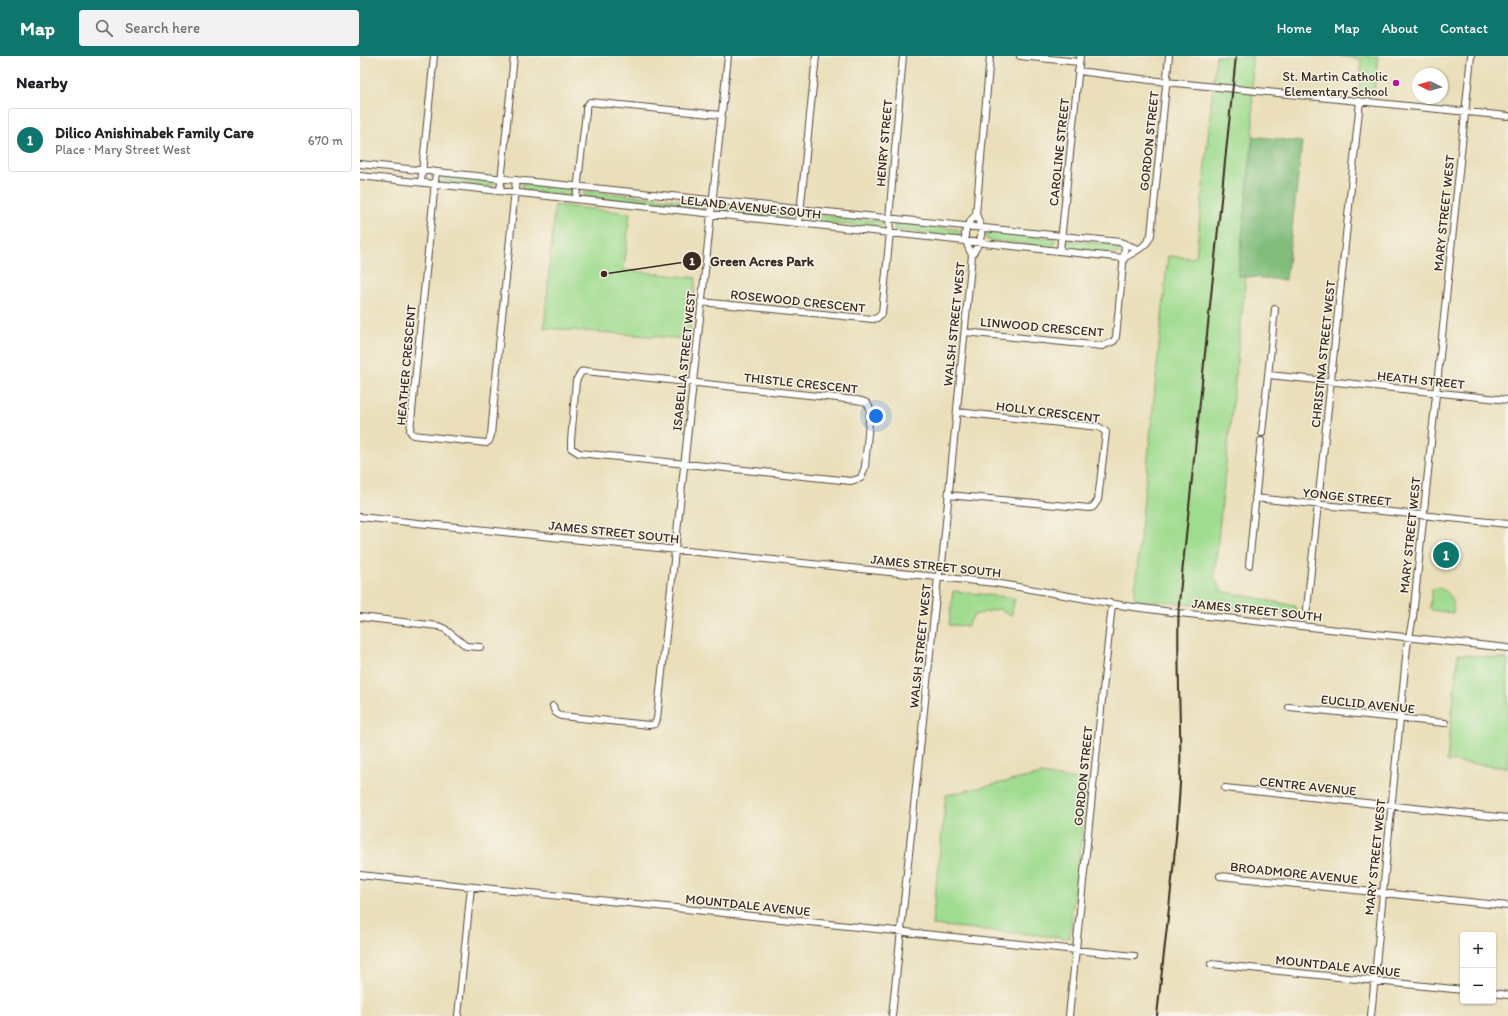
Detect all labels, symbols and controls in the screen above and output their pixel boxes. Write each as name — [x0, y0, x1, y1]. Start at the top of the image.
search box — [79, 10, 359, 46]
text: Map — [20, 17, 55, 40]
icon: search — [93, 17, 115, 39]
text: Search here — [125, 19, 200, 37]
text: Home — [1277, 20, 1312, 37]
text: Map — [1334, 20, 1360, 37]
text: About — [1382, 20, 1418, 37]
text: Contact — [1440, 20, 1488, 37]
north arrow — [1412, 68, 1448, 104]
place label: St. Martin Catholic Elementary School — [1283, 69, 1388, 99]
text: Nearby — [16, 72, 68, 92]
marker: St. Martin Catholic Elementary School — [1391, 78, 1401, 88]
street label: GORDON STREET — [1136, 90, 1162, 192]
street label: CAROLINE STREET — [1046, 96, 1072, 207]
street label: HENRY STREET — [873, 98, 895, 187]
text: Dilico Anishinabek Family Care — [55, 124, 254, 142]
text: 1 — [27, 133, 33, 148]
text: 670 m — [308, 133, 343, 148]
text: Place · Mary Street West — [55, 142, 191, 157]
street label: MARY STREET WEST — [1430, 153, 1458, 272]
street label: LELAND AVENUE SOUTH — [680, 192, 822, 222]
callout: Green Acres Park — [682, 248, 821, 274]
text: Green Acres Park — [710, 253, 815, 270]
text: 1 — [689, 254, 695, 268]
street label: WALSH STREET WEST — [940, 260, 968, 387]
street label: CHRISTINA STREET WEST — [1308, 279, 1338, 429]
street label: ROSEWOOD CRESCENT — [730, 286, 867, 316]
street label: ISABELLA STREET WEST — [669, 290, 699, 432]
street label: HEATHER CRESCENT — [393, 303, 419, 426]
street label: LINWOOD CRESCENT — [979, 314, 1105, 340]
street label: HEATH STREET — [1376, 368, 1466, 392]
street label: THISTLE CRESCENT — [743, 370, 860, 397]
street label: HOLLY CRESCENT — [995, 398, 1101, 426]
your location — [866, 406, 886, 426]
street label: MARY STREET WEST — [1396, 475, 1424, 594]
street label: YONGE STREET — [1302, 485, 1393, 509]
street label: JAMES STREET SOUTH — [548, 518, 680, 546]
pin: 1 — [1433, 540, 1459, 570]
street label: JAMES STREET SOUTH — [870, 552, 1002, 580]
street label: WALSH STREET WEST — [906, 582, 934, 709]
street label: JAMES STREET SOUTH — [1191, 596, 1323, 624]
street label: EUCLID AVENUE — [1320, 692, 1416, 716]
street label: GORDON STREET — [1070, 725, 1096, 827]
street label: CENTRE AVENUE — [1259, 773, 1357, 799]
street label: MARY STREET WEST — [1361, 797, 1389, 916]
street label: BROADMORE AVENUE — [1229, 859, 1359, 887]
street label: MOUNTDALE AVENUE — [685, 891, 811, 919]
map controls — [1460, 932, 1496, 1004]
button: + — [1460, 932, 1496, 968]
street label: MOUNTDALE AVENUE — [1275, 952, 1401, 980]
button: − — [1460, 968, 1496, 1004]

